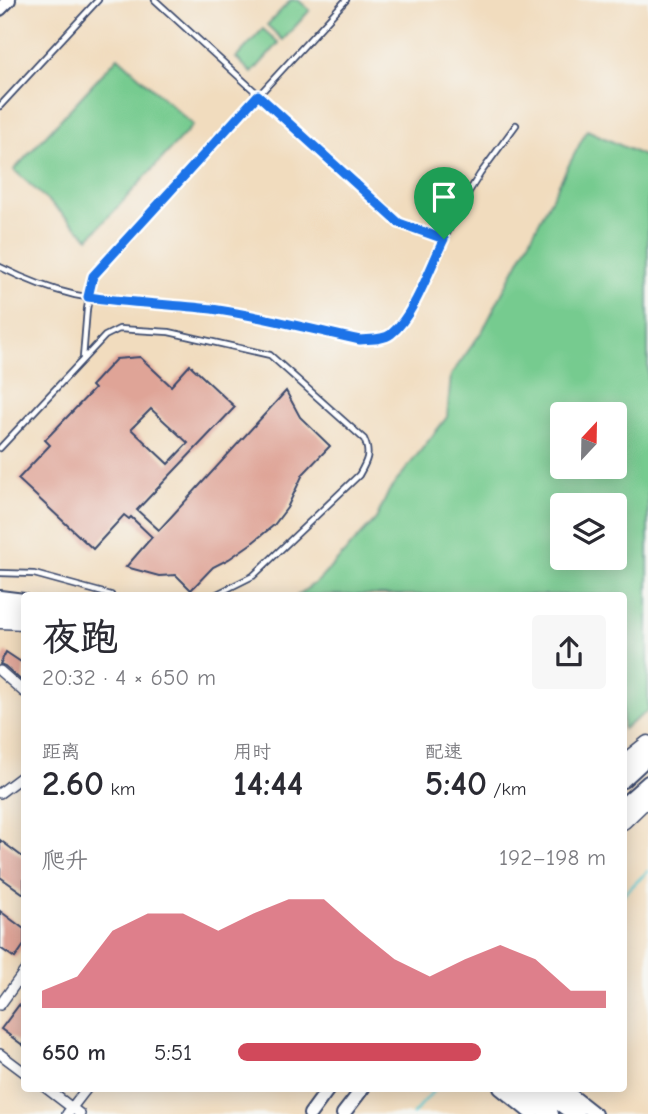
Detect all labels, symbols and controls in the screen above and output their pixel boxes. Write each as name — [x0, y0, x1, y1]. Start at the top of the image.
pin — [414, 167, 474, 239]
icon: arrive — [425, 178, 463, 216]
north arrow — [550, 402, 626, 480]
map controls — [550, 402, 627, 570]
button: layers — [550, 493, 627, 570]
button: share — [532, 615, 606, 689]
text: 夜跑 — [42, 616, 118, 660]
text: 20:32 · 4 × 650 m — [42, 664, 216, 691]
text: 距离 — [42, 741, 80, 763]
text: 用时 — [233, 741, 271, 763]
text: 配速 — [425, 741, 463, 763]
text: 2.60 — [42, 763, 104, 804]
text: 14:44 — [233, 763, 303, 804]
text: 5:40 — [425, 763, 487, 804]
text: km — [104, 778, 135, 800]
text: /km — [487, 778, 526, 800]
text: 192–198 m — [499, 844, 606, 871]
text: 爬升 — [42, 847, 88, 874]
text: 650 m — [42, 1039, 106, 1066]
text: 5:51 — [154, 1039, 192, 1066]

